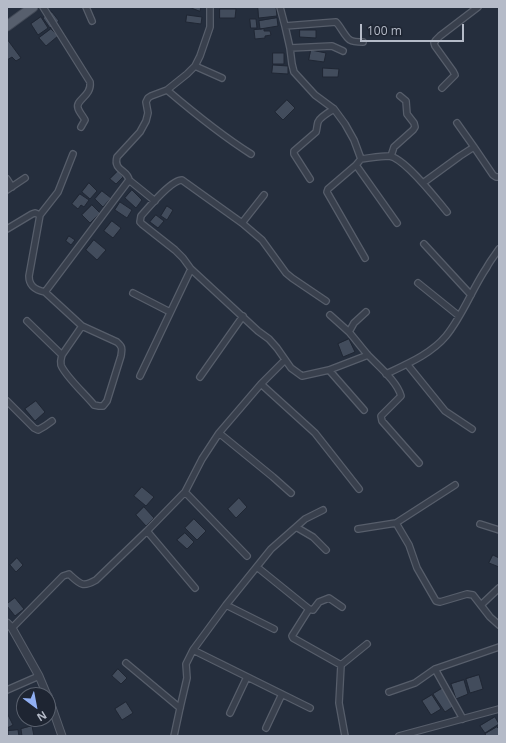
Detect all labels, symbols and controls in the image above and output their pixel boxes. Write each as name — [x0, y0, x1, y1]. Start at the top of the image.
scale bar — [362, 16, 466, 42]
text: 100 m — [367, 22, 402, 39]
north arrow — [16, 687, 56, 727]
text: N — [34, 708, 50, 725]

